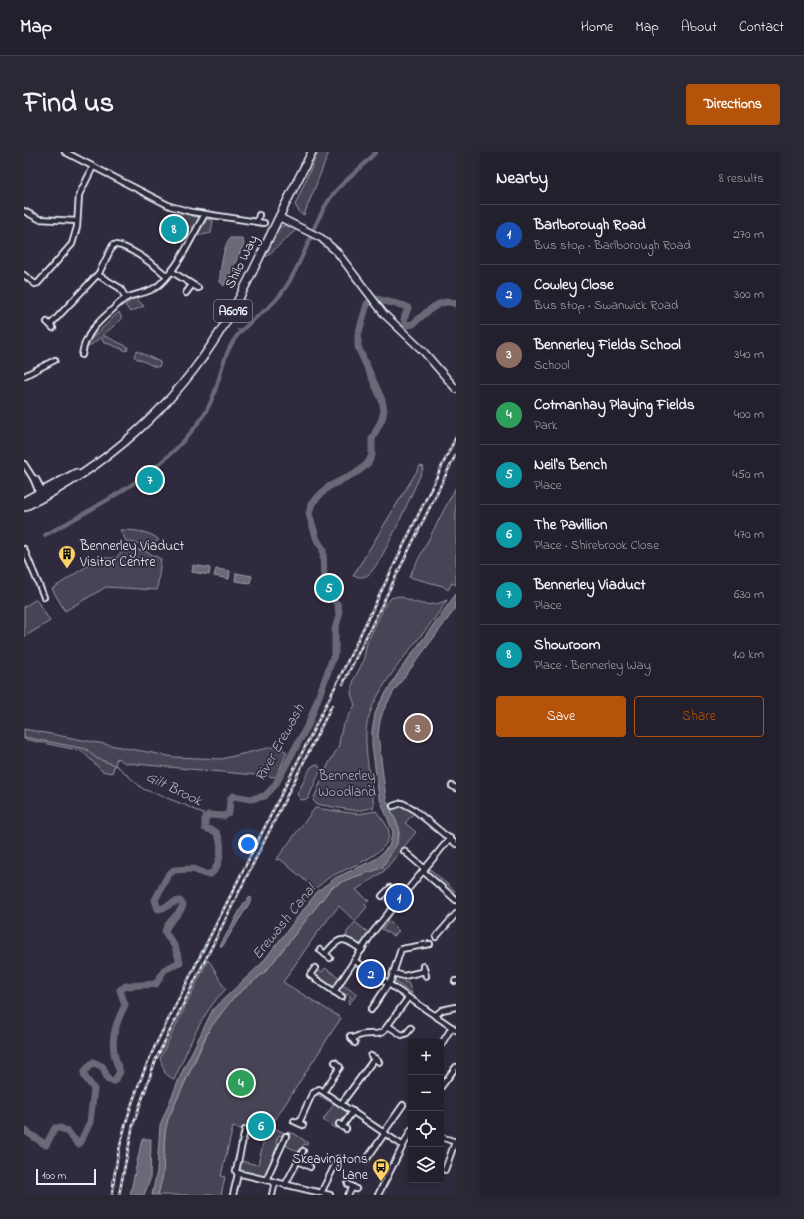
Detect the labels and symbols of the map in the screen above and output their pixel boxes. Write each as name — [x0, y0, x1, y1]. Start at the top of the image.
pin: 8 — [161, 214, 187, 244]
street label: Shilo Way — [220, 231, 265, 293]
road number: A6096 — [214, 300, 252, 322]
pin: 7 — [137, 465, 163, 495]
place label: Bennerley Viaduct Visitor Centre — [79, 536, 184, 573]
building icon: Bennerley Viaduct Visitor Centre — [57, 544, 77, 569]
pin: 5 — [316, 573, 342, 603]
water label: River Erewash — [250, 700, 311, 786]
pin: 3 — [405, 713, 431, 743]
water label: Gilt Brook — [142, 766, 207, 813]
park label: Bennerley Woodland — [318, 766, 376, 803]
your location — [238, 834, 258, 854]
water label: Erewash Canal — [247, 878, 323, 964]
pin: 1 — [386, 883, 412, 913]
pin: 2 — [358, 959, 384, 989]
pin: 4 — [228, 1068, 254, 1098]
pin: 6 — [248, 1111, 274, 1141]
place label: Skeavingtons Lane — [292, 1149, 369, 1186]
bus stop icon: Skeavingtons Lane — [371, 1157, 391, 1182]
scale bar — [36, 1167, 96, 1186]

